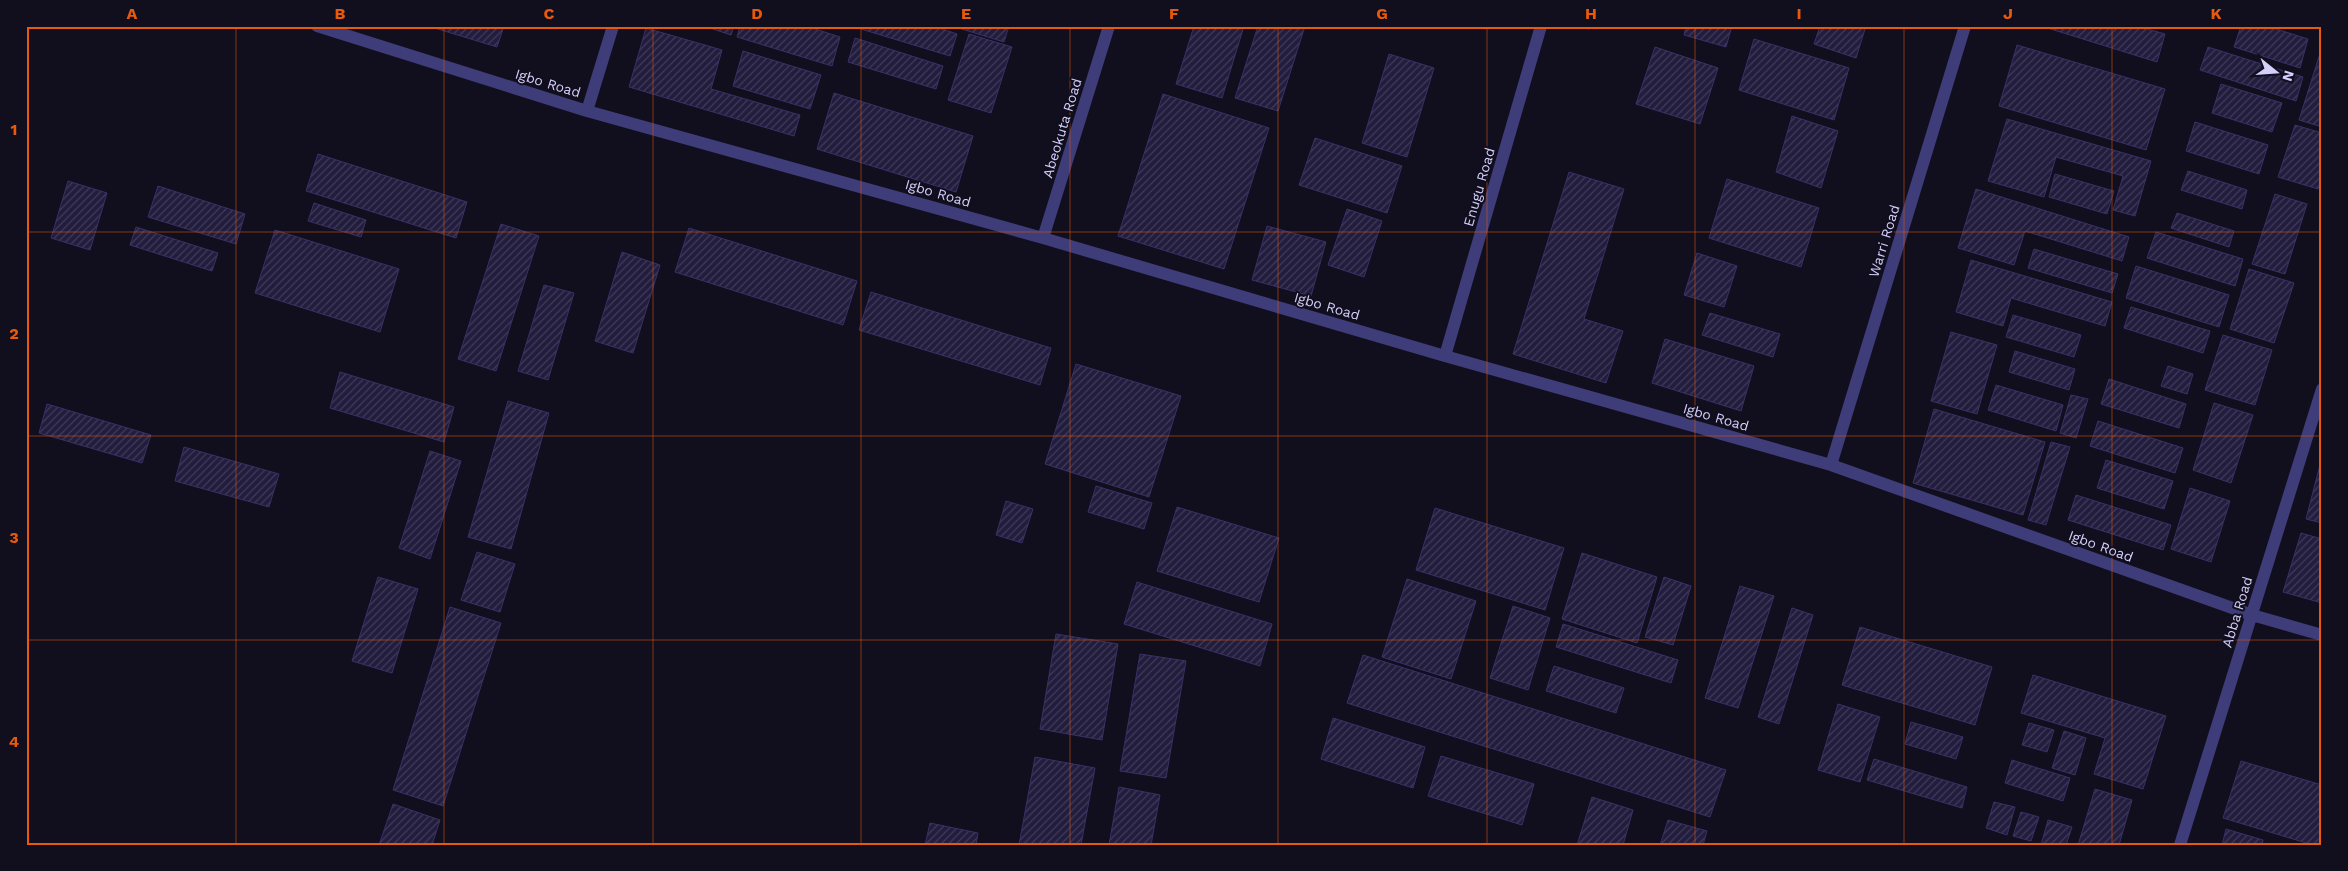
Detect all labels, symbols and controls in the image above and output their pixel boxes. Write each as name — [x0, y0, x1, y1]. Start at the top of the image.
text: A — [127, 4, 138, 23]
text: B — [335, 4, 346, 23]
text: C — [544, 4, 555, 23]
text: D — [751, 4, 763, 23]
text: E — [961, 4, 971, 23]
text: F — [1169, 4, 1179, 23]
text: G — [1376, 4, 1388, 23]
text: H — [1585, 4, 1597, 23]
text: I — [1796, 4, 1802, 23]
text: J — [2003, 4, 2013, 23]
text: K — [2210, 4, 2222, 23]
north arrow — [2250, 48, 2300, 98]
street label: Igbo Road — [513, 65, 583, 101]
text: N — [2279, 69, 2298, 83]
street label: Abeokuta Road — [1039, 76, 1085, 180]
text: 1 — [11, 120, 17, 139]
street label: Enugu Road — [1460, 146, 1498, 228]
street label: Igbo Road — [903, 176, 973, 210]
street label: Warri Road — [1865, 203, 1903, 279]
street label: Igbo Road — [1292, 289, 1362, 323]
text: 2 — [9, 324, 19, 343]
street label: Igbo Road — [1681, 400, 1751, 434]
street label: Igbo Road — [2067, 527, 2135, 565]
text: 3 — [9, 528, 19, 547]
street label: Abba Road — [2219, 575, 2255, 649]
text: 4 — [9, 732, 19, 751]

